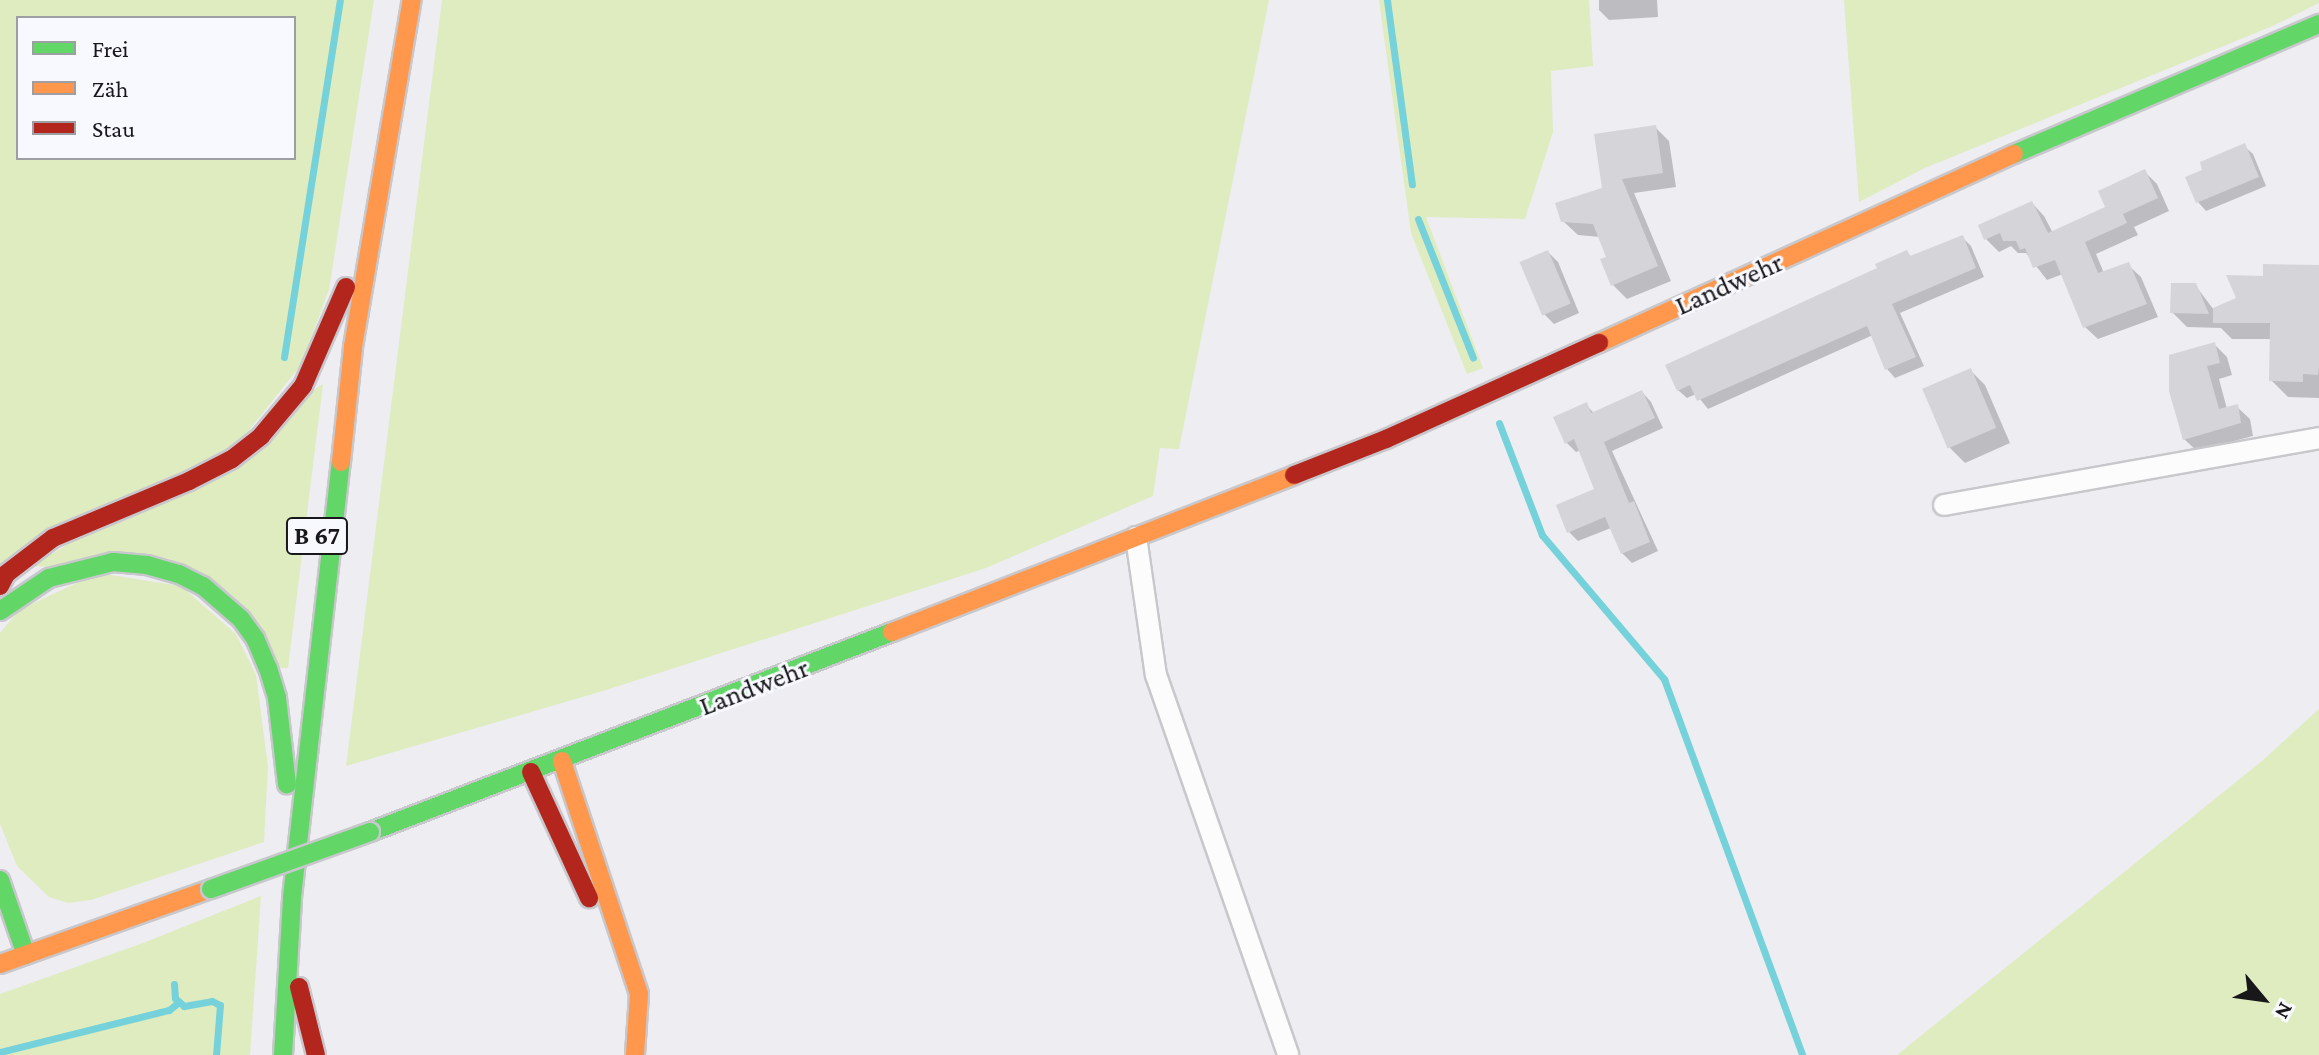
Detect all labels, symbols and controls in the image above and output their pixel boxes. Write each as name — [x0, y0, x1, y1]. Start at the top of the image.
legend — [16, 16, 296, 160]
text: Frei — [92, 35, 129, 62]
text: Zäh — [92, 75, 129, 102]
text: Stau — [92, 115, 135, 142]
street label: Landwehr — [1670, 245, 1788, 323]
road number: B 67 — [285, 514, 349, 558]
street label: Landwehr — [695, 651, 813, 723]
north arrow — [2223, 959, 2303, 1039]
text: N — [2270, 998, 2299, 1023]

